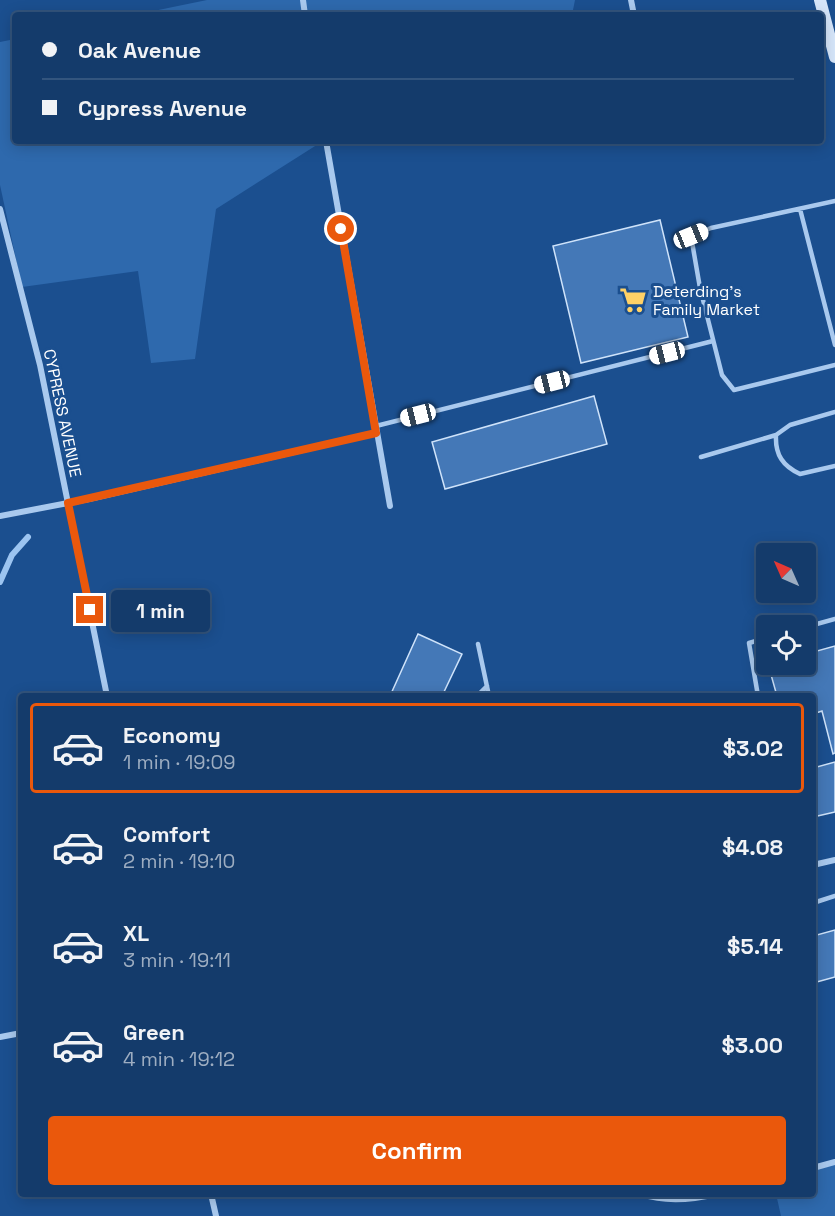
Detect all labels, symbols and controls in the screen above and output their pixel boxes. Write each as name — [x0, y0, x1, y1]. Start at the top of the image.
text: Oak Avenue — [78, 36, 201, 64]
text: Cypress Avenue — [78, 94, 247, 122]
route start — [327, 215, 354, 242]
car — [671, 221, 711, 251]
place label: Deterding's Family Market — [653, 281, 760, 320]
supermarket icon: Deterding's Family Market — [618, 285, 648, 315]
car — [647, 340, 687, 366]
street label: CYPRESS AVENUE — [39, 347, 86, 479]
car — [532, 369, 572, 395]
car — [398, 402, 438, 428]
north arrow — [756, 543, 816, 603]
map controls — [756, 543, 816, 675]
callout: 1 min — [111, 589, 210, 631]
route end — [76, 596, 103, 623]
text: 1 min — [136, 598, 185, 624]
button: locate — [756, 615, 816, 675]
icon: car — [51, 721, 105, 775]
text: Economy — [123, 721, 221, 749]
text: $3.02 — [723, 734, 783, 762]
text: 1 min · 19:09 — [123, 749, 236, 775]
icon: car — [51, 820, 105, 874]
text: Comfort — [123, 820, 211, 848]
text: $4.08 — [722, 833, 783, 861]
text: 2 min · 19:10 — [123, 848, 235, 874]
icon: car — [51, 919, 105, 973]
text: XL — [123, 919, 149, 947]
text: $5.14 — [727, 932, 783, 960]
text: 3 min · 19:11 — [123, 947, 231, 973]
icon: car — [51, 1018, 105, 1072]
text: Green — [123, 1018, 185, 1046]
text: $3.00 — [721, 1031, 783, 1059]
text: 4 min · 19:12 — [123, 1046, 235, 1072]
button: Confirm — [48, 1116, 786, 1185]

